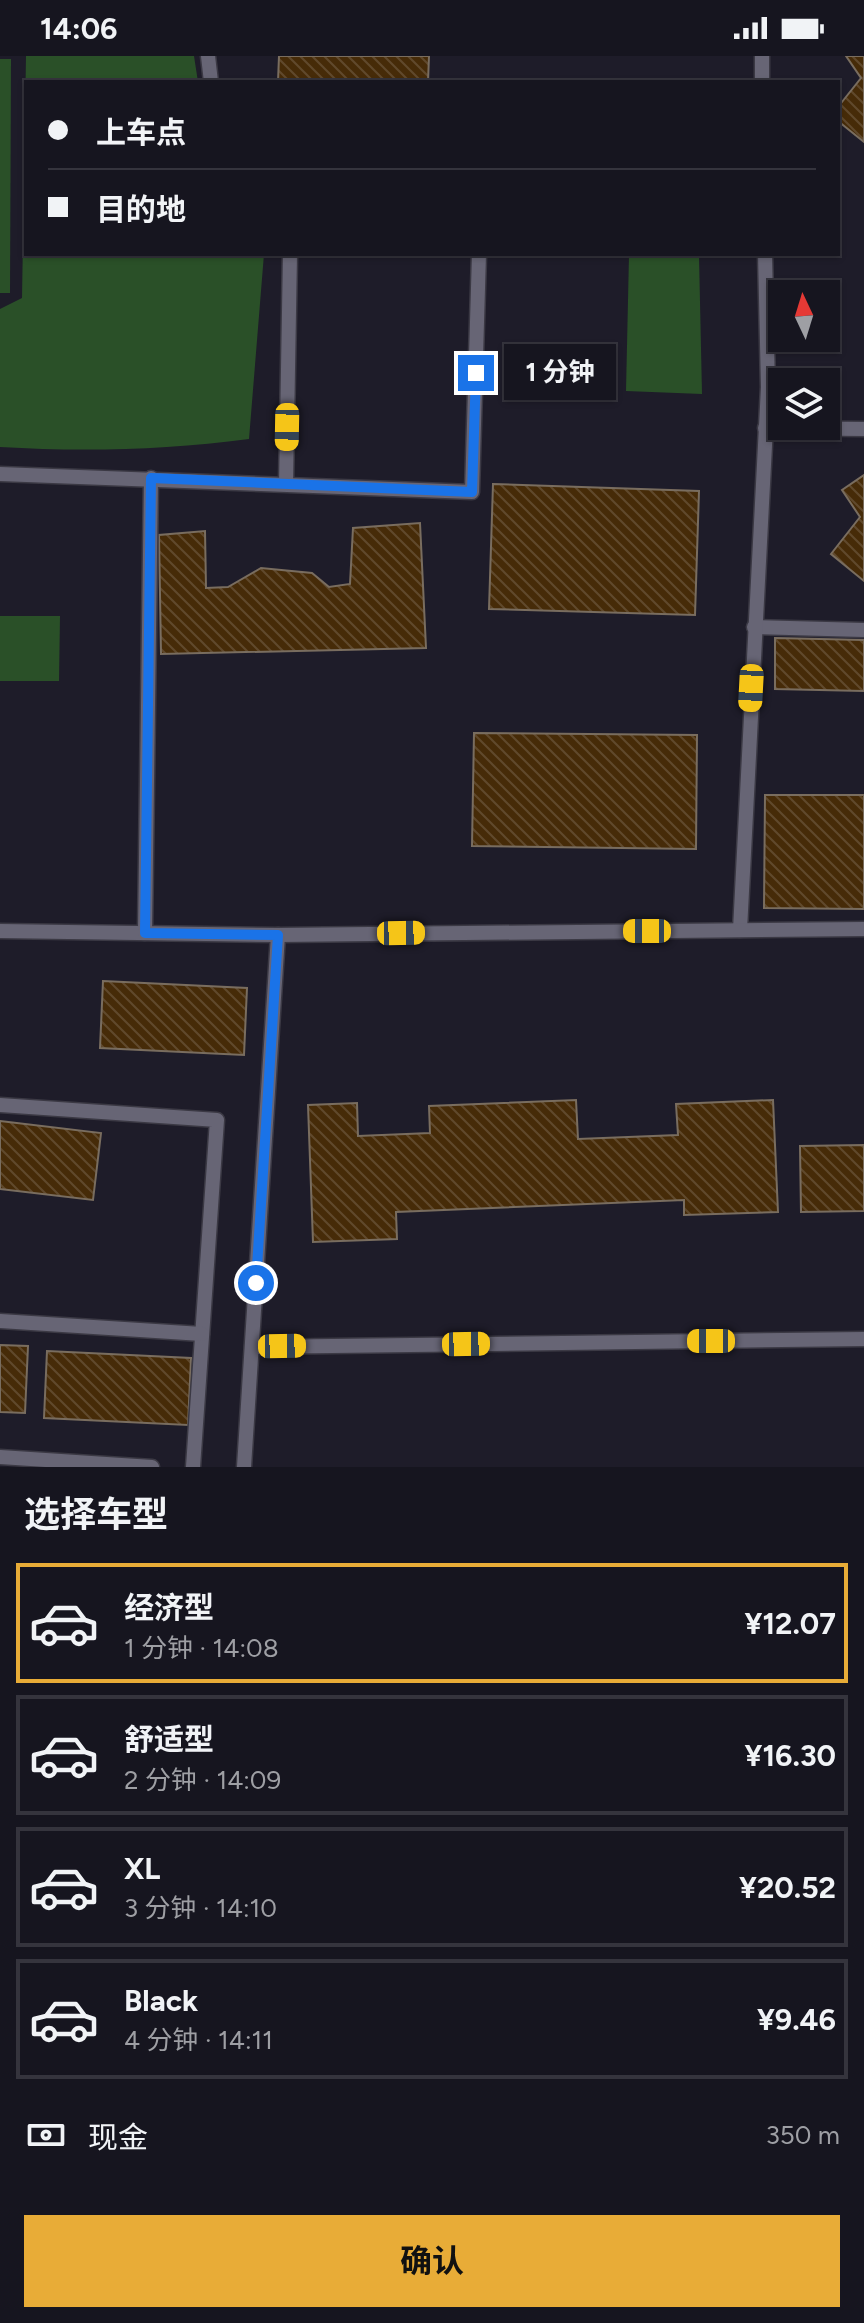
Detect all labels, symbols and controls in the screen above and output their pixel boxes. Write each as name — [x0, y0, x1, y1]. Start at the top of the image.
text: 14:06 — [40, 10, 118, 47]
text: 上车点 — [96, 114, 186, 151]
text: 目的地 — [96, 191, 186, 228]
north arrow — [768, 280, 840, 352]
map controls — [768, 280, 840, 440]
callout: 1 分钟 — [504, 345, 616, 401]
route end — [458, 355, 494, 391]
text: 1 分钟 — [525, 356, 595, 388]
button: layers — [768, 368, 840, 440]
car — [275, 403, 299, 451]
car — [738, 663, 764, 713]
car — [623, 919, 671, 943]
car — [377, 921, 425, 945]
route start — [238, 1265, 274, 1301]
car — [687, 1329, 735, 1353]
car — [442, 1332, 490, 1356]
car — [258, 1334, 306, 1358]
text: 选择车型 — [24, 1493, 168, 1536]
icon: car — [28, 1587, 100, 1659]
text: 经济型 — [124, 1589, 214, 1626]
text: ¥12.07 — [745, 1605, 836, 1642]
text: 1 分钟 · 14:08 — [124, 1632, 279, 1664]
icon: car — [28, 1719, 100, 1791]
text: 舒适型 — [124, 1721, 214, 1758]
text: ¥16.30 — [745, 1737, 836, 1774]
text: 2 分钟 · 14:09 — [124, 1764, 281, 1796]
text: XL — [124, 1850, 160, 1887]
icon: car — [28, 1851, 100, 1923]
text: ¥20.52 — [739, 1869, 836, 1906]
text: 3 分钟 · 14:10 — [124, 1892, 277, 1924]
text: Black — [124, 1982, 198, 2019]
icon: car — [28, 1983, 100, 2055]
text: ¥9.46 — [757, 2001, 836, 2038]
text: 4 分钟 · 14:11 — [124, 2024, 273, 2056]
icon: cash — [24, 2113, 68, 2157]
text: 现金 — [88, 2119, 148, 2156]
text: 350 m — [766, 2119, 840, 2151]
button: 确认 — [24, 2215, 840, 2307]

